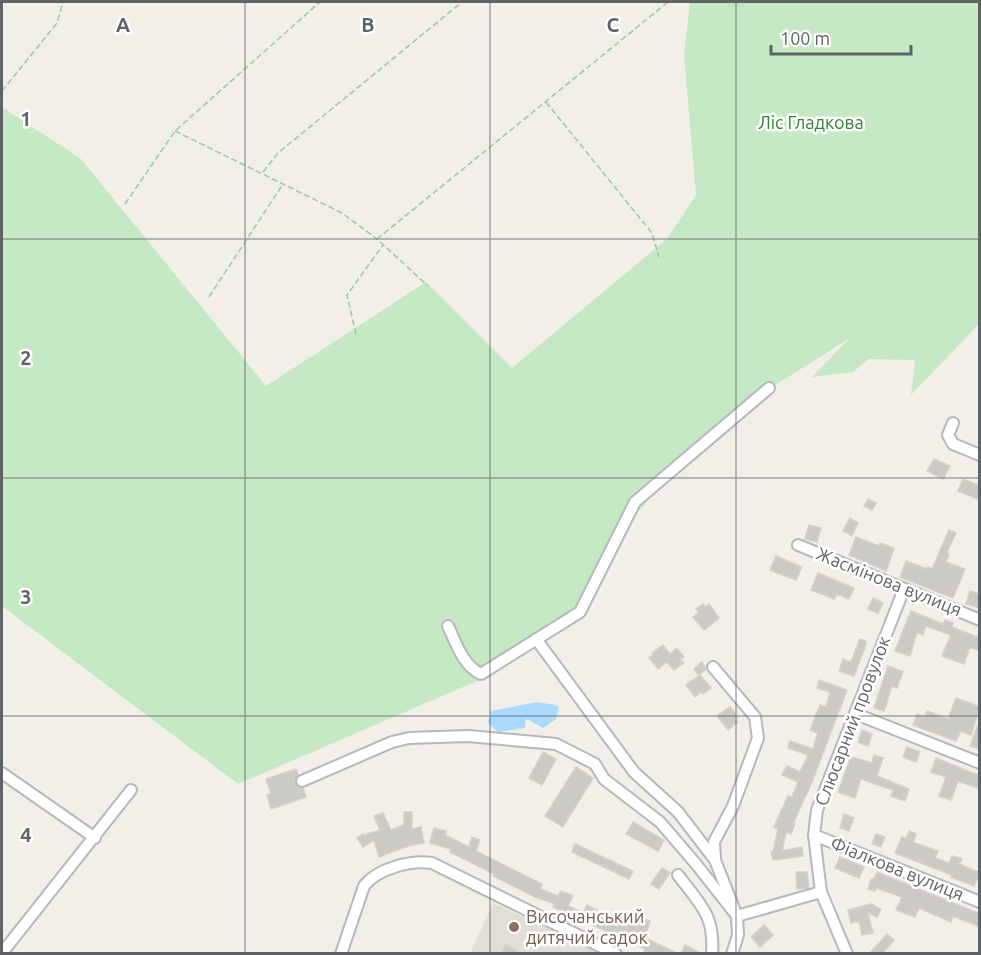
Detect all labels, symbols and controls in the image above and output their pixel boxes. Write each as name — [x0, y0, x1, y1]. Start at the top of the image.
text: A — [116, 13, 130, 36]
text: B — [361, 13, 375, 36]
text: C — [607, 13, 620, 36]
scale bar — [771, 18, 910, 56]
text: 100 m — [780, 28, 830, 48]
text: 1 — [20, 107, 32, 130]
park label: Ліс Гладкова — [758, 112, 864, 132]
text: 2 — [20, 346, 32, 369]
street label: Жасмінова вулиця — [814, 543, 965, 619]
text: 3 — [20, 585, 32, 608]
street label: Слюсарний провулок — [810, 633, 894, 808]
text: 4 — [20, 823, 32, 846]
street label: Фіалкова вулиця — [828, 832, 967, 904]
place label: Височанський дитячий садок — [526, 906, 648, 947]
marker: Височанський дитячий садок — [507, 920, 521, 934]

